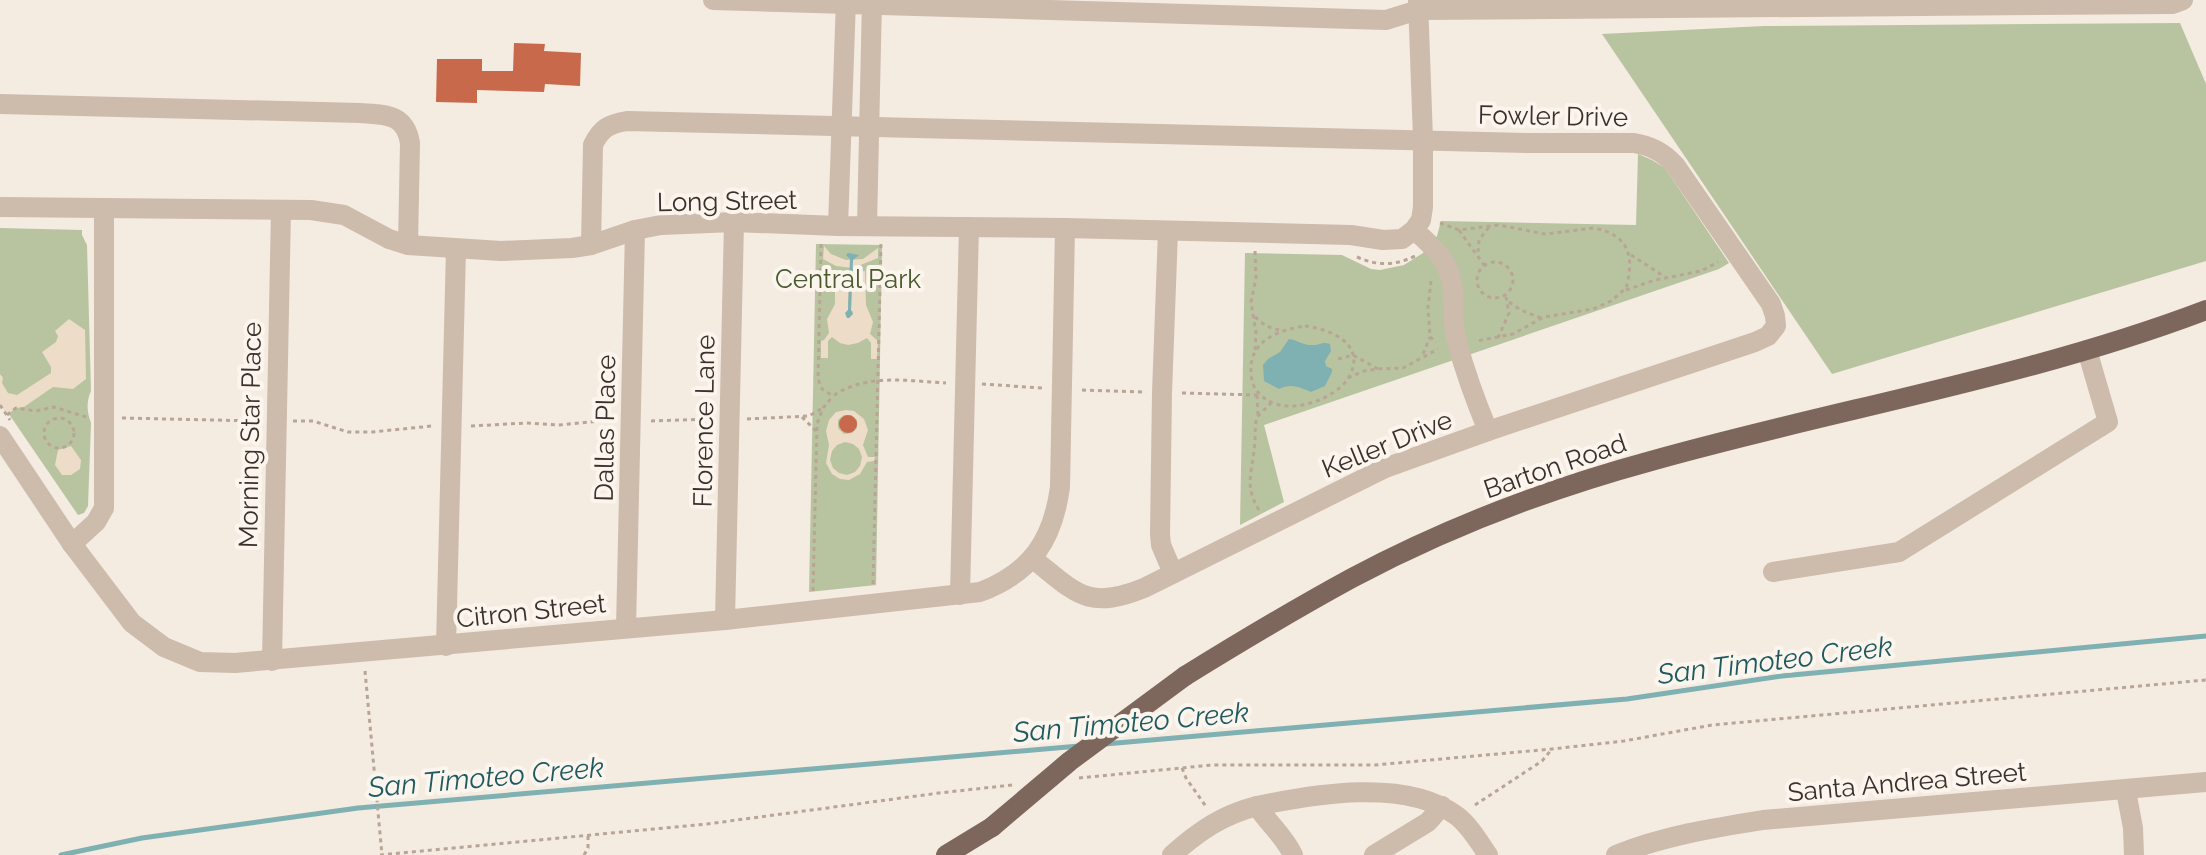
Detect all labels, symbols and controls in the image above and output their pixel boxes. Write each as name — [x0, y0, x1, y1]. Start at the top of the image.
street label: Fowler Drive — [1478, 100, 1628, 132]
street label: Long Street — [657, 185, 798, 217]
park label: Central Park — [775, 264, 921, 294]
street label: Morning Star Place — [233, 322, 267, 548]
street label: Florence Lane — [687, 334, 721, 508]
street label: Dallas Place — [589, 354, 621, 502]
street label: Keller Drive — [1318, 404, 1456, 484]
street label: Barton Road — [1480, 428, 1630, 504]
street label: Citron Street — [455, 588, 608, 634]
water label: San Timoteo Creek — [1655, 630, 1895, 691]
water label: San Timoteo Creek — [1011, 696, 1250, 749]
water label: San Timoteo Creek — [366, 751, 605, 804]
street label: Santa Andrea Street — [1786, 757, 2028, 807]

